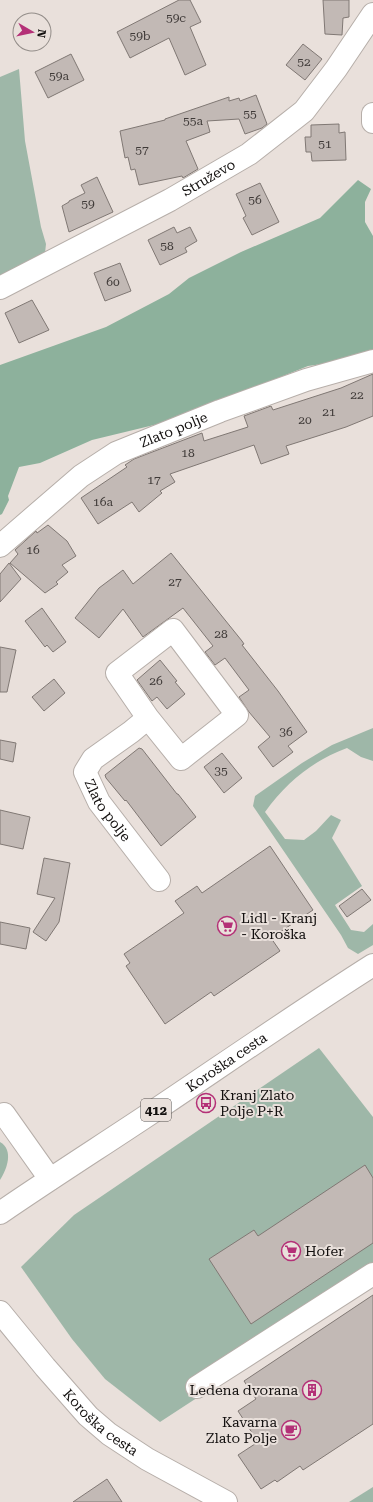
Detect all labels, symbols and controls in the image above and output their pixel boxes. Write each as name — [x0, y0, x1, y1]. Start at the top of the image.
house number: 59c — [166, 11, 186, 25]
north arrow — [12, 12, 52, 52]
text: N — [34, 28, 48, 39]
house number: 59b — [129, 29, 151, 43]
house number: 52 — [297, 55, 311, 69]
house number: 59a — [49, 69, 69, 83]
house number: 55 — [243, 107, 257, 121]
house number: 55a — [183, 114, 203, 128]
house number: 51 — [318, 137, 332, 151]
house number: 57 — [135, 143, 149, 157]
street label: Struževo — [179, 156, 238, 199]
house number: 56 — [248, 193, 262, 207]
house number: 59 — [81, 197, 95, 211]
house number: 58 — [160, 239, 174, 253]
house number: 60 — [106, 275, 120, 289]
house number: 22 — [350, 388, 364, 402]
house number: 21 — [322, 405, 336, 419]
street label: Zlato polje — [137, 409, 210, 451]
house number: 20 — [298, 413, 312, 427]
house number: 18 — [181, 446, 195, 460]
house number: 17 — [147, 473, 161, 487]
house number: 16a — [93, 495, 113, 509]
house number: 16 — [26, 543, 40, 557]
house number: 27 — [168, 575, 182, 589]
house number: 28 — [214, 627, 228, 641]
house number: 26 — [149, 674, 163, 688]
house number: 36 — [279, 725, 293, 739]
house number: 35 — [214, 764, 228, 778]
street label: Zlato polje — [81, 777, 134, 845]
place label: Lidl - Kranj - Koroška — [241, 910, 317, 942]
supermarket icon: Lidl - Kranj - Koroška — [216, 915, 238, 937]
street label: Koroška cesta — [183, 1029, 270, 1095]
place label: Kranj Zlato Polje P+R — [220, 1087, 294, 1119]
bus stop icon: Kranj Zlato Polje P+R — [195, 1092, 217, 1114]
road number: 412 — [141, 1099, 171, 1121]
supermarket icon: Hofer — [280, 1240, 302, 1262]
place label: Hofer — [305, 1243, 344, 1259]
building icon: Ledena dvorana — [301, 1379, 323, 1401]
place label: Ledena dvorana — [189, 1382, 298, 1398]
street label: Koroška cesta — [60, 1386, 141, 1459]
place label: Kavarna Zlato Polje — [206, 1414, 277, 1446]
cafe icon: Kavarna Zlato Polje — [280, 1419, 302, 1441]

